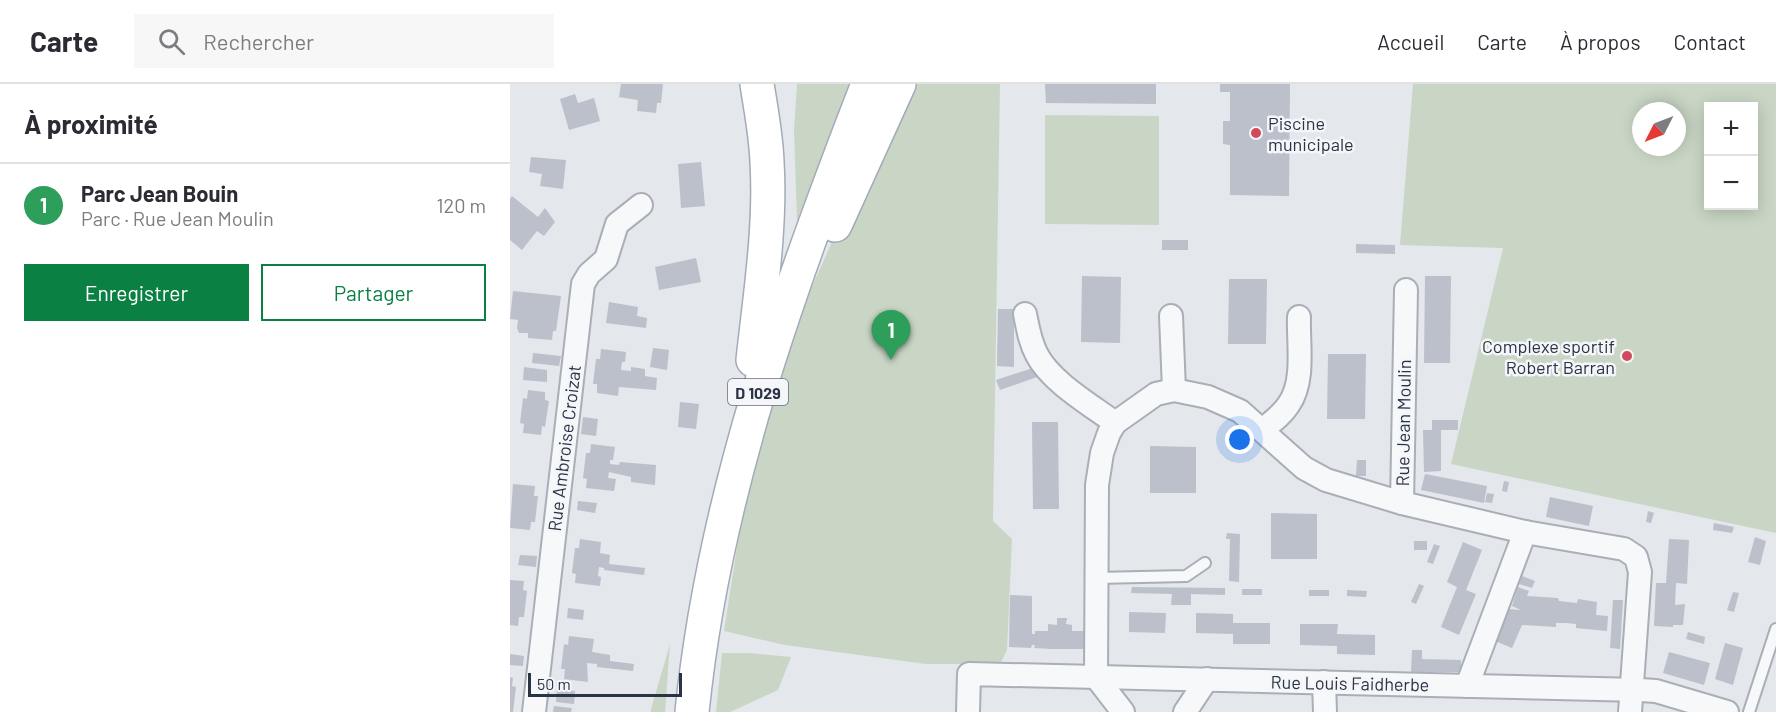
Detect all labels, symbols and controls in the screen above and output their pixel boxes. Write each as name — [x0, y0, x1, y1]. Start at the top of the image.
search box — [134, 14, 554, 68]
text: Carte — [30, 24, 98, 58]
icon: search — [155, 25, 188, 58]
text: Rechercher — [203, 28, 314, 54]
text: Accueil — [1377, 29, 1444, 54]
text: Carte — [1477, 29, 1527, 54]
text: À propos — [1560, 29, 1641, 54]
text: Contact — [1674, 29, 1746, 54]
north arrow — [1632, 102, 1686, 156]
map controls — [1704, 102, 1758, 210]
button: + — [1704, 102, 1758, 156]
text: À proximité — [24, 108, 158, 139]
place label: Piscine municipale — [1268, 112, 1354, 155]
marker: Piscine municipale — [1249, 126, 1263, 140]
button: − — [1704, 156, 1758, 210]
text: Parc Jean Bouin — [81, 180, 238, 206]
text: 1 — [40, 193, 47, 217]
text: 120 m — [436, 193, 486, 217]
text: Parc · Rue Jean Moulin — [81, 206, 274, 230]
button: Enregistrer — [24, 264, 249, 321]
button: Partager — [261, 264, 486, 321]
pin: 1 — [872, 310, 910, 360]
place label: Complexe sportif Robert Barran — [1482, 335, 1615, 378]
marker: Complexe sportif Robert Barran — [1620, 349, 1634, 363]
street label: Rue Jean Moulin — [1391, 359, 1415, 487]
street label: Rue Ambroise Croizat — [543, 363, 585, 533]
road number: D 1029 — [728, 379, 788, 405]
your location — [1225, 425, 1254, 454]
scale bar — [528, 670, 682, 698]
street label: Rue Louis Faidherbe — [1270, 671, 1430, 695]
text: 50 m — [537, 674, 571, 693]

